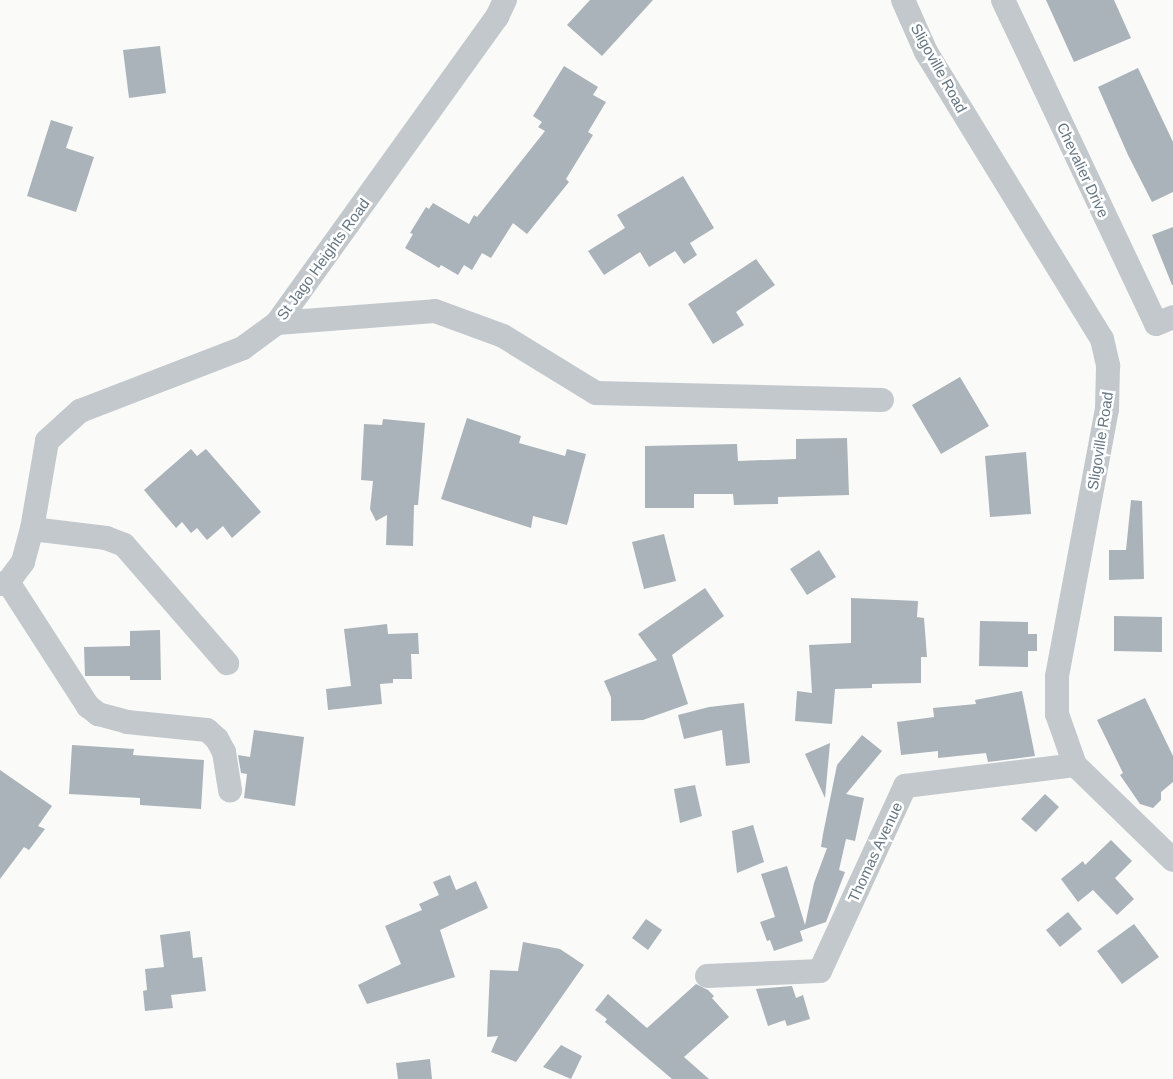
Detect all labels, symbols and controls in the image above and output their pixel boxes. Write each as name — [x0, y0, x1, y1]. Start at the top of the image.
street label: Sligoville Road — [907, 20, 971, 116]
street label: Chevalier Drive — [1053, 120, 1113, 220]
street label: St Jago Heights Road — [273, 195, 373, 323]
street label: Sligoville Road — [1083, 391, 1117, 491]
street label: Thomas Avenue — [844, 799, 906, 905]

